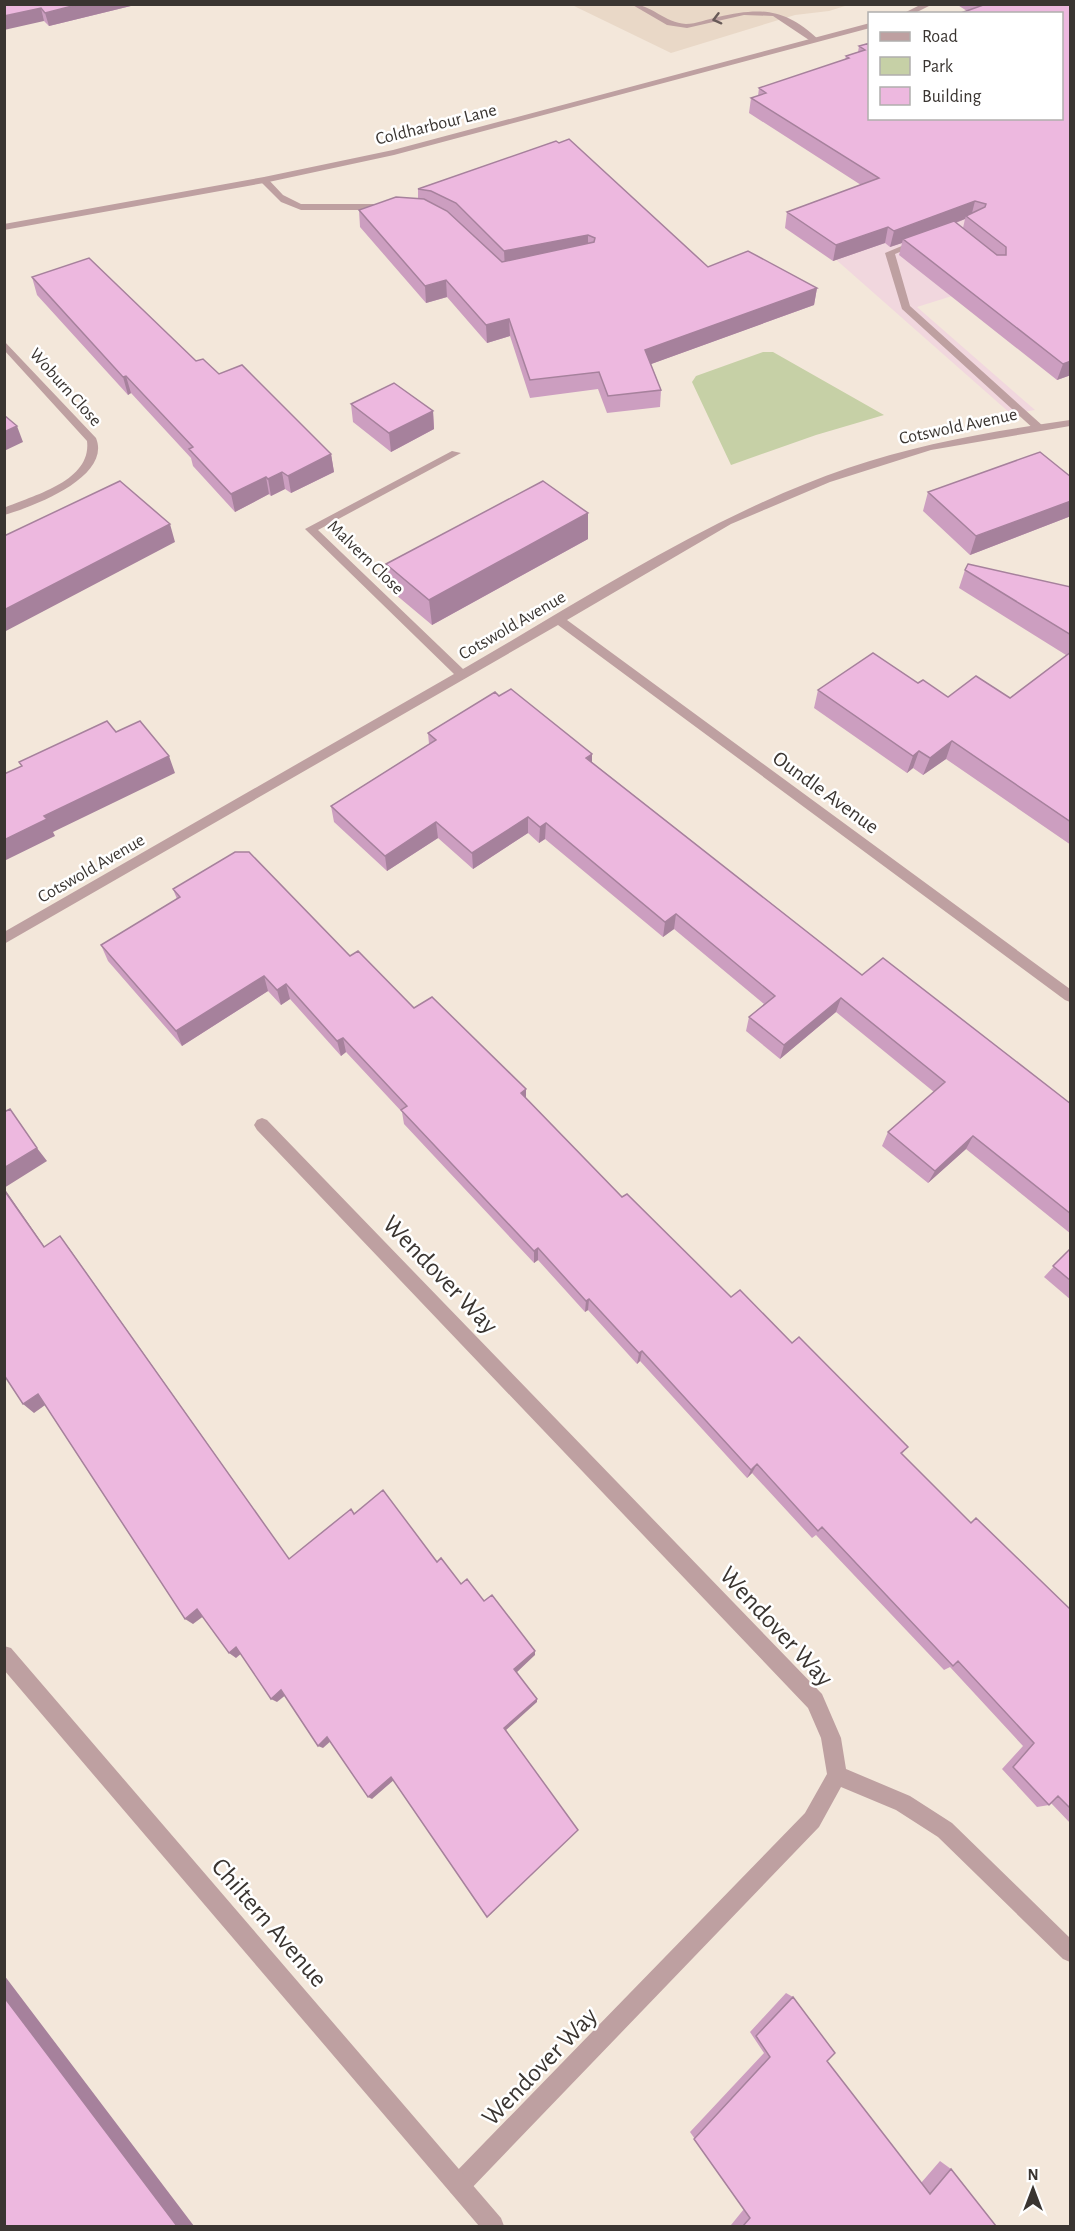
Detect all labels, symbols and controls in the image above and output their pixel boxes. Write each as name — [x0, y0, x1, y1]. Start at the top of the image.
one-way arrow — [712, 12, 723, 24]
legend — [868, 12, 1063, 120]
text: Road — [922, 28, 958, 46]
text: Park — [922, 58, 954, 76]
text: Building — [922, 88, 982, 106]
street label: Coldharbour Lane — [374, 101, 499, 149]
street label: Woburn Close — [26, 345, 105, 430]
street label: Cotswold Avenue — [898, 406, 1019, 448]
street label: Malvern Close — [324, 517, 407, 598]
street label: Cotswold Avenue — [456, 588, 569, 664]
street label: Oundle Avenue — [769, 747, 882, 838]
street label: Cotswold Avenue — [35, 831, 148, 907]
street label: Wendover Way — [378, 1211, 503, 1339]
street label: Wendover Way — [715, 1562, 838, 1692]
street label: Chiltern Avenue — [206, 1853, 332, 1992]
street label: Wendover Way — [477, 2003, 602, 2131]
north arrow — [1003, 2159, 1063, 2219]
text: N — [1027, 2167, 1039, 2183]

